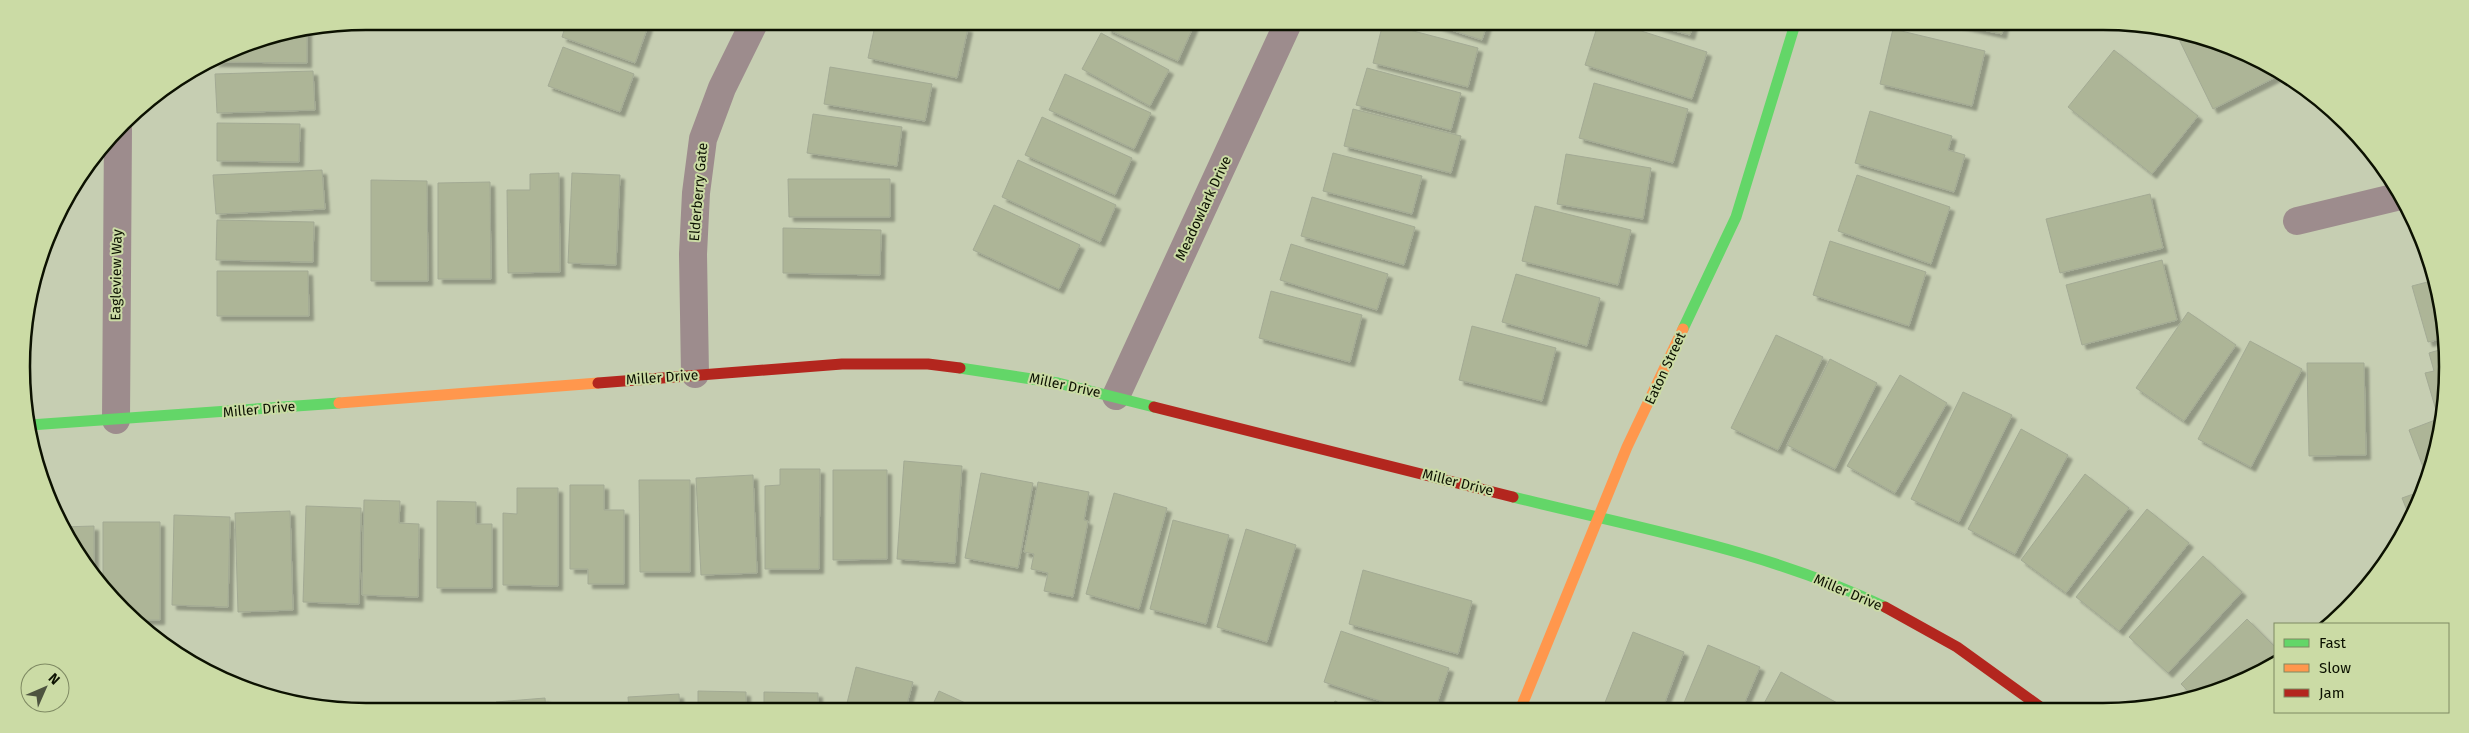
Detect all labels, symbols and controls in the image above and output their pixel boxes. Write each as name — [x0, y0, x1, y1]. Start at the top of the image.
street label: Elderberry Gate — [686, 142, 711, 242]
street label: Meadowlark Drive — [1172, 153, 1235, 263]
street label: Eagleview Way — [107, 229, 126, 321]
street label: Eaton Street — [1641, 328, 1690, 407]
street label: Miller Drive — [625, 366, 699, 389]
street label: Miller Drive — [1028, 370, 1102, 401]
street label: Miller Drive — [222, 398, 296, 421]
street label: Miller Drive — [1421, 465, 1495, 500]
street label: Miller Drive — [1811, 570, 1885, 614]
legend — [2274, 623, 2449, 713]
text: Fast — [2319, 634, 2346, 652]
text: Slow — [2319, 659, 2351, 677]
north arrow — [20, 663, 70, 713]
text: N — [45, 670, 63, 688]
text: Jam — [2319, 684, 2345, 702]

